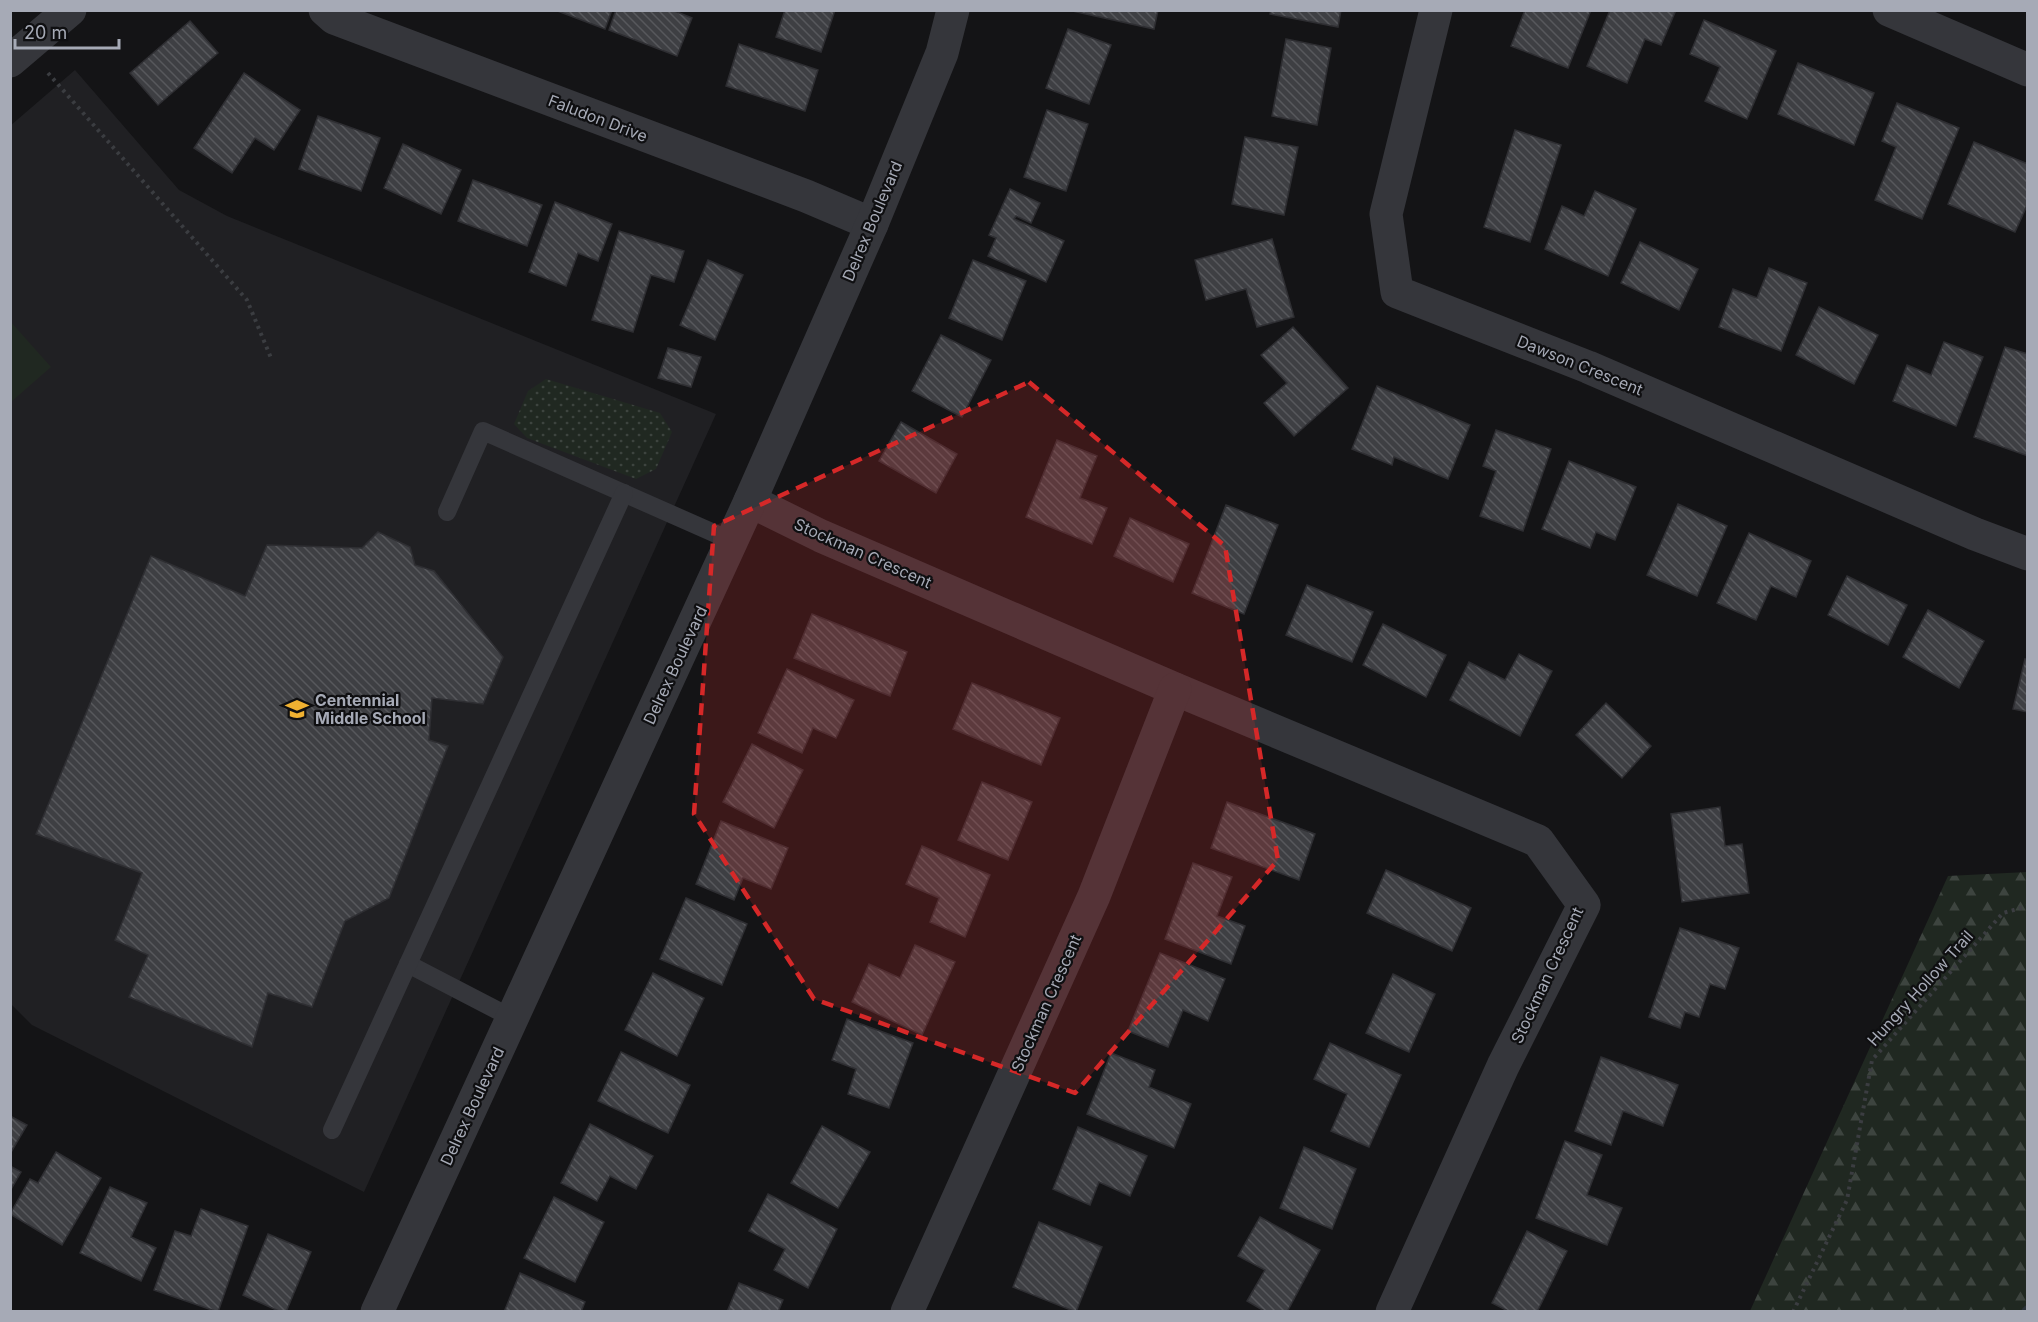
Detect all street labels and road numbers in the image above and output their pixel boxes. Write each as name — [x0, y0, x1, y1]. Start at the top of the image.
street label: Faludon Drive — [546, 90, 650, 146]
street label: Delrex Boulevard — [838, 158, 906, 284]
street label: Dawson Crescent — [1514, 331, 1646, 399]
street label: Stockman Crescent — [791, 514, 935, 592]
street label: Delrex Boulevard — [639, 603, 711, 727]
street label: Stockman Crescent — [1507, 904, 1587, 1046]
street label: Hungry Hollow Trail — [1863, 926, 1977, 1050]
street label: Stockman Crescent — [1007, 931, 1085, 1075]
street label: Delrex Boulevard — [436, 1044, 508, 1168]

